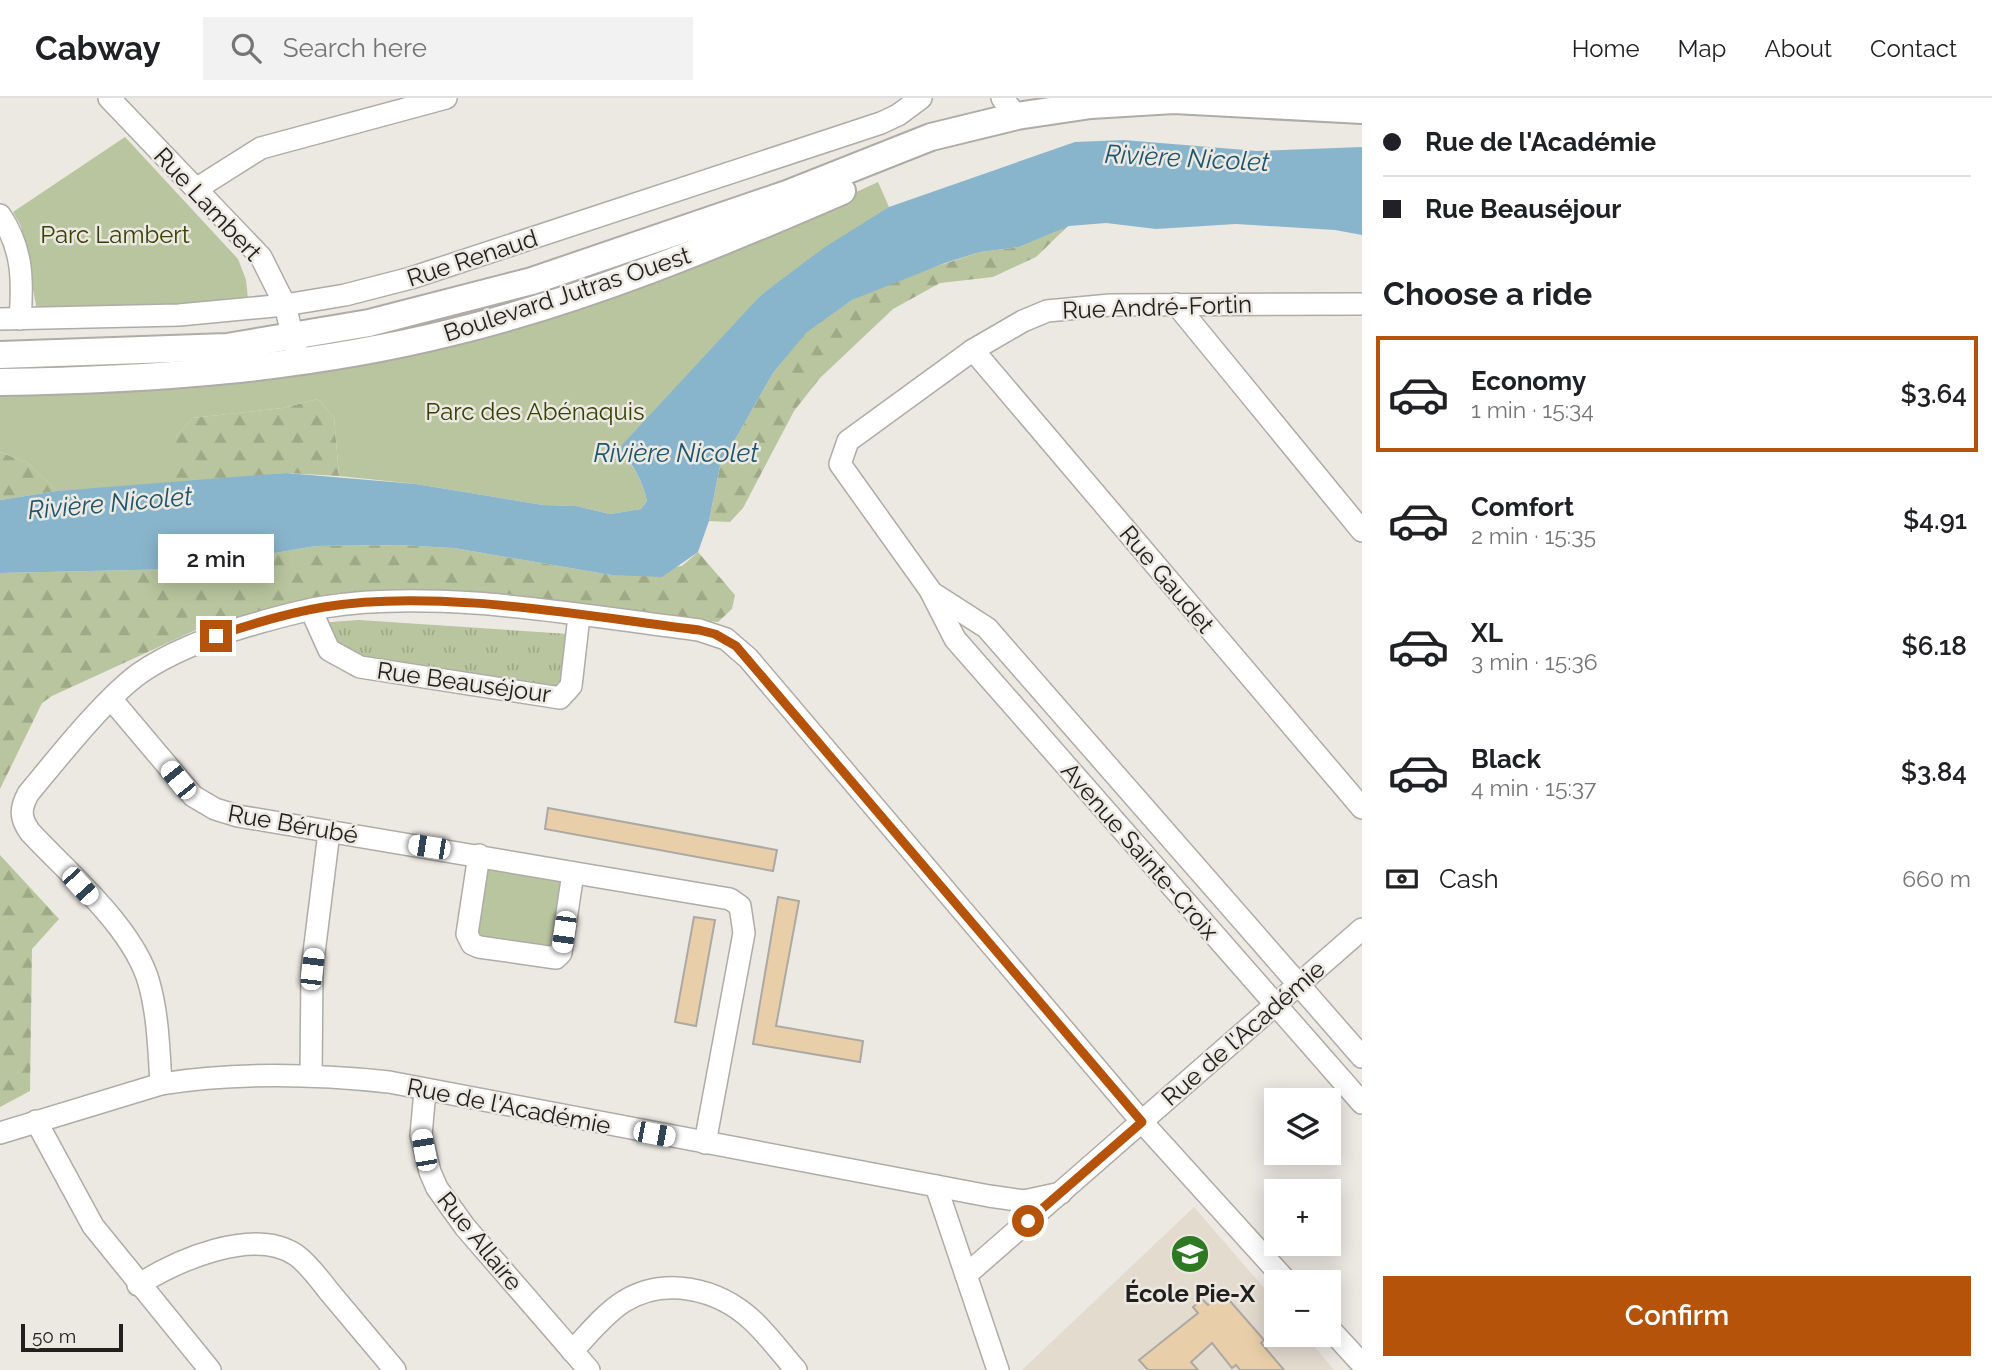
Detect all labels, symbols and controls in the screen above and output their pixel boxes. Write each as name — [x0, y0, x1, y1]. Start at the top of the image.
search box — [203, 17, 693, 80]
text: Cabway — [35, 29, 161, 68]
icon: search — [227, 29, 265, 67]
text: Search here — [283, 33, 427, 63]
text: Home — [1572, 34, 1640, 63]
text: Map — [1678, 34, 1726, 63]
text: About — [1764, 34, 1832, 63]
text: Contact — [1870, 34, 1957, 63]
text: Rue de l'Académie — [1425, 127, 1656, 157]
water label: Rivière Nicolet — [1104, 139, 1271, 177]
street label: Rue Lambert — [148, 141, 268, 267]
text: Rue Beauséjour — [1425, 194, 1621, 224]
park label: Parc Lambert — [40, 220, 190, 249]
street label: Rue Renaud — [403, 223, 541, 293]
street label: Boulevard Jutras Ouest — [440, 240, 694, 348]
text: Choose a ride — [1383, 275, 1592, 312]
street label: Rue André-Fortin — [1062, 289, 1252, 325]
icon: car — [1387, 363, 1450, 426]
text: Economy — [1471, 366, 1586, 396]
text: $3.64 — [1900, 379, 1967, 409]
text: 1 min · 15:34 — [1471, 396, 1594, 423]
park label: Parc des Abénaquis — [425, 397, 645, 426]
water label: Rivière Nicolet — [593, 438, 759, 468]
water label: Rivière Nicolet — [26, 481, 194, 525]
icon: car — [1387, 489, 1450, 552]
text: Comfort — [1471, 492, 1574, 522]
text: $4.91 — [1903, 505, 1967, 535]
street label: Rue Gaudet — [1114, 519, 1220, 639]
text: 2 min · 15:35 — [1471, 522, 1596, 549]
callout: 2 min — [158, 534, 274, 584]
text: 2 min — [187, 545, 245, 572]
icon: car — [1387, 615, 1450, 678]
text: XL — [1471, 618, 1503, 648]
route end — [200, 620, 232, 652]
text: $6.18 — [1901, 631, 1967, 661]
text: 3 min · 15:36 — [1471, 648, 1598, 675]
street label: Rue Beauséjour — [375, 655, 553, 709]
icon: car — [1387, 741, 1450, 804]
text: Black — [1471, 744, 1541, 774]
street label: Avenue Sainte-Croix — [1055, 756, 1225, 946]
car — [157, 757, 200, 803]
text: $3.84 — [1901, 757, 1967, 787]
text: 4 min · 15:37 — [1471, 774, 1596, 801]
street label: Rue Bérubé — [226, 798, 360, 850]
car — [407, 833, 452, 861]
icon: cash — [1383, 860, 1421, 898]
car — [59, 863, 102, 909]
text: Cash — [1439, 864, 1499, 894]
text: 660 m — [1902, 865, 1971, 892]
car — [551, 910, 578, 954]
car — [300, 947, 325, 991]
street label: Rue de l'Académie — [1155, 954, 1331, 1112]
street label: Rue de l'Académie — [405, 1072, 613, 1140]
map controls — [1264, 1088, 1341, 1347]
button: layers — [1264, 1088, 1341, 1165]
car — [632, 1120, 677, 1148]
car — [411, 1127, 438, 1173]
button: + — [1264, 1179, 1341, 1256]
street label: Rue Allaire — [431, 1186, 529, 1296]
route start — [1012, 1205, 1044, 1237]
school or university icon: École Pie-X — [1169, 1233, 1211, 1275]
button: − — [1264, 1270, 1341, 1347]
button: Confirm — [1383, 1276, 1971, 1356]
place label: École Pie-X — [1125, 1279, 1256, 1308]
scale bar — [21, 1321, 122, 1353]
text: 50 m — [32, 1325, 76, 1347]

